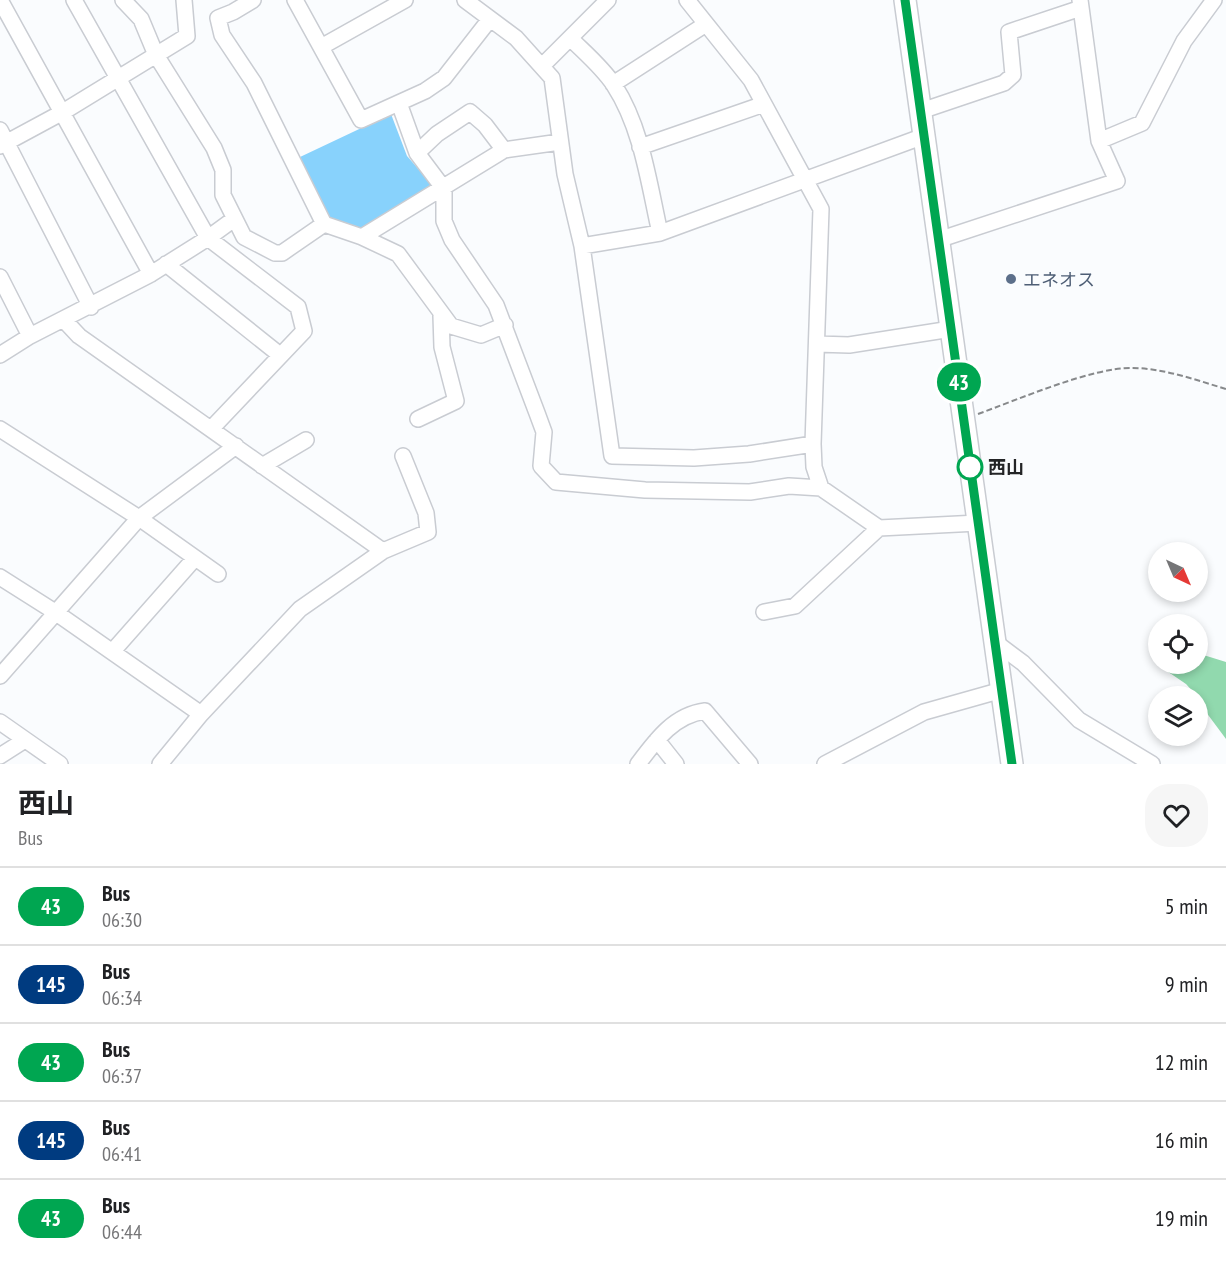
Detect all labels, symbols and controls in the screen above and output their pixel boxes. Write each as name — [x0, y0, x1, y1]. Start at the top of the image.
place label: エネオス — [1023, 268, 1095, 291]
marker: エネオス — [1004, 272, 1018, 286]
line badge: 43 — [932, 362, 986, 401]
text: 43 — [949, 369, 969, 396]
marker: 西山 — [957, 454, 983, 480]
place label: 西山 — [988, 456, 1024, 479]
north arrow — [1148, 542, 1208, 602]
map controls — [1148, 542, 1208, 746]
button: locate — [1148, 614, 1208, 674]
button: layers — [1148, 686, 1208, 746]
text: 西山 — [18, 784, 74, 821]
button: heart — [1145, 784, 1208, 847]
text: Bus — [18, 825, 43, 851]
text: Bus — [102, 879, 130, 907]
text: 5 min — [1165, 892, 1208, 920]
text: 43 — [41, 893, 61, 920]
text: 06:30 — [102, 907, 142, 933]
text: Bus — [102, 957, 130, 985]
text: 9 min — [1165, 970, 1208, 998]
text: 145 — [36, 971, 66, 998]
text: 06:34 — [102, 985, 142, 1011]
text: Bus — [102, 1035, 130, 1063]
text: 12 min — [1155, 1048, 1208, 1076]
text: 43 — [41, 1049, 61, 1076]
text: 06:37 — [102, 1063, 142, 1089]
text: Bus — [102, 1113, 130, 1141]
text: 16 min — [1155, 1126, 1208, 1154]
text: 145 — [36, 1127, 66, 1154]
text: 06:41 — [102, 1141, 142, 1167]
text: Bus — [102, 1191, 130, 1219]
text: 19 min — [1155, 1204, 1208, 1232]
text: 43 — [41, 1205, 61, 1232]
text: 06:44 — [102, 1219, 142, 1245]

